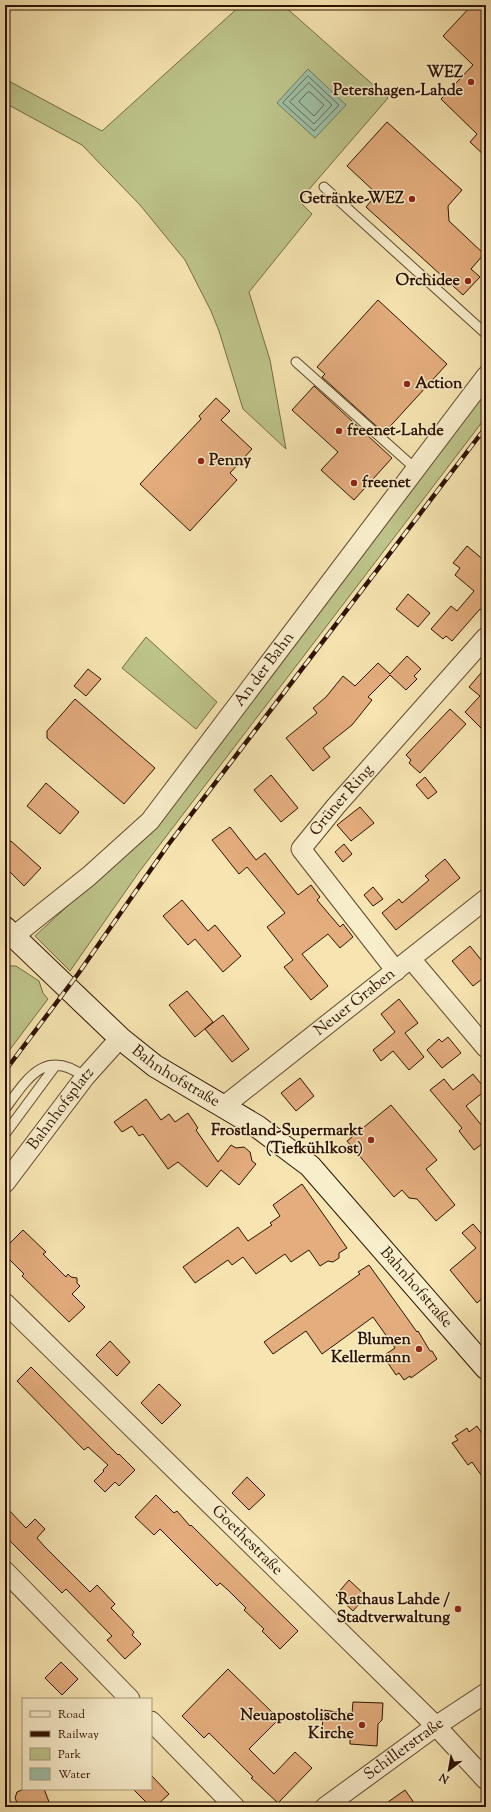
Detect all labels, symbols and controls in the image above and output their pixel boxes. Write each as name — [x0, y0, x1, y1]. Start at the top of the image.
place label: WEZ Petershagen-Lahde — [333, 62, 464, 103]
marker: WEZ Petershagen-Lahde — [466, 77, 476, 87]
place label: Getränke-WEZ — [299, 188, 404, 211]
marker: Getränke-WEZ — [407, 194, 417, 204]
place label: Orchidee — [396, 270, 461, 293]
marker: Orchidee — [463, 276, 473, 286]
place label: Action — [415, 373, 463, 396]
marker: Action — [402, 379, 412, 389]
place label: freenet-Lahde — [347, 420, 444, 443]
marker: freenet-Lahde — [334, 426, 344, 436]
place label: Penny — [209, 450, 251, 473]
marker: Penny — [196, 456, 206, 466]
place label: freenet — [362, 472, 411, 495]
marker: freenet — [349, 478, 359, 488]
street label: An der Bahn — [229, 627, 300, 712]
street label: Grüner Ring — [304, 760, 379, 841]
street label: Neuer Graben — [309, 963, 401, 1042]
street label: Bahnhofstraße — [126, 1040, 224, 1113]
street label: Bahnhofsplatz — [22, 1062, 100, 1155]
place label: Frostland-Supermarkt (Tiefkühlkost) — [211, 1120, 364, 1161]
marker: Frostland-Supermarkt (Tiefkühlkost) — [366, 1135, 376, 1145]
street label: Bahnhofstraße — [374, 1242, 458, 1333]
place label: Blumen Kellermann — [331, 1329, 412, 1370]
marker: Blumen Kellermann — [414, 1344, 424, 1354]
street label: Goethestraße — [206, 1500, 288, 1581]
place label: Rathaus Lahde / Stadtverwaltung — [337, 1589, 450, 1630]
marker: Rathaus Lahde / Stadtverwaltung — [453, 1604, 463, 1614]
legend — [22, 1698, 152, 1790]
place label: Neuapostolische Kirche — [240, 1705, 355, 1746]
text: Road — [58, 1706, 85, 1724]
street label: Schillerstraße — [359, 1712, 449, 1786]
marker: Neuapostolische Kirche — [357, 1720, 367, 1730]
text: Railway — [58, 1726, 99, 1744]
text: Park — [58, 1746, 81, 1764]
north arrow — [429, 1750, 469, 1790]
text: Water — [58, 1766, 91, 1784]
text: N — [436, 1768, 453, 1787]

